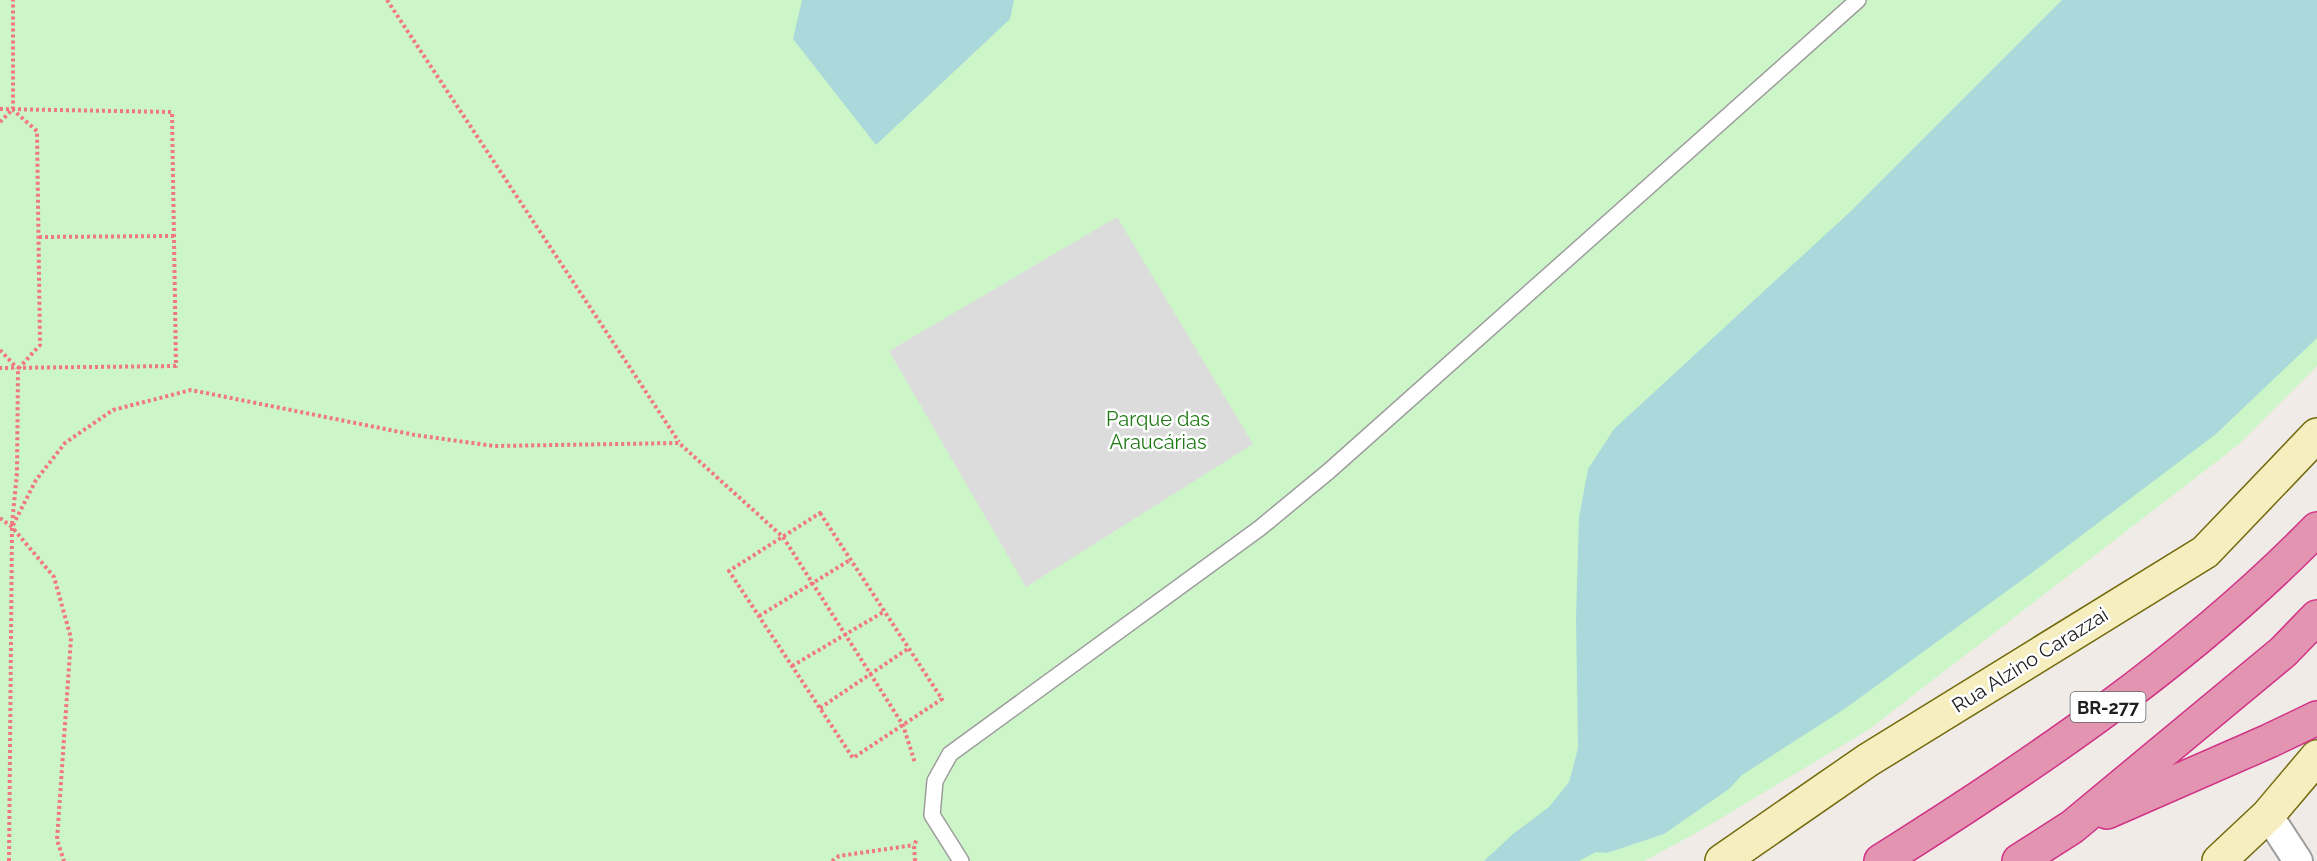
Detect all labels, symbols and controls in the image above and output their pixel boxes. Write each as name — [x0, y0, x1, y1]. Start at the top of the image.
park label: Parque das Araucárias — [1106, 407, 1210, 454]
street label: Rua Alzino Carazzai — [1948, 602, 2112, 718]
road number: BR-277 — [2070, 692, 2146, 722]

